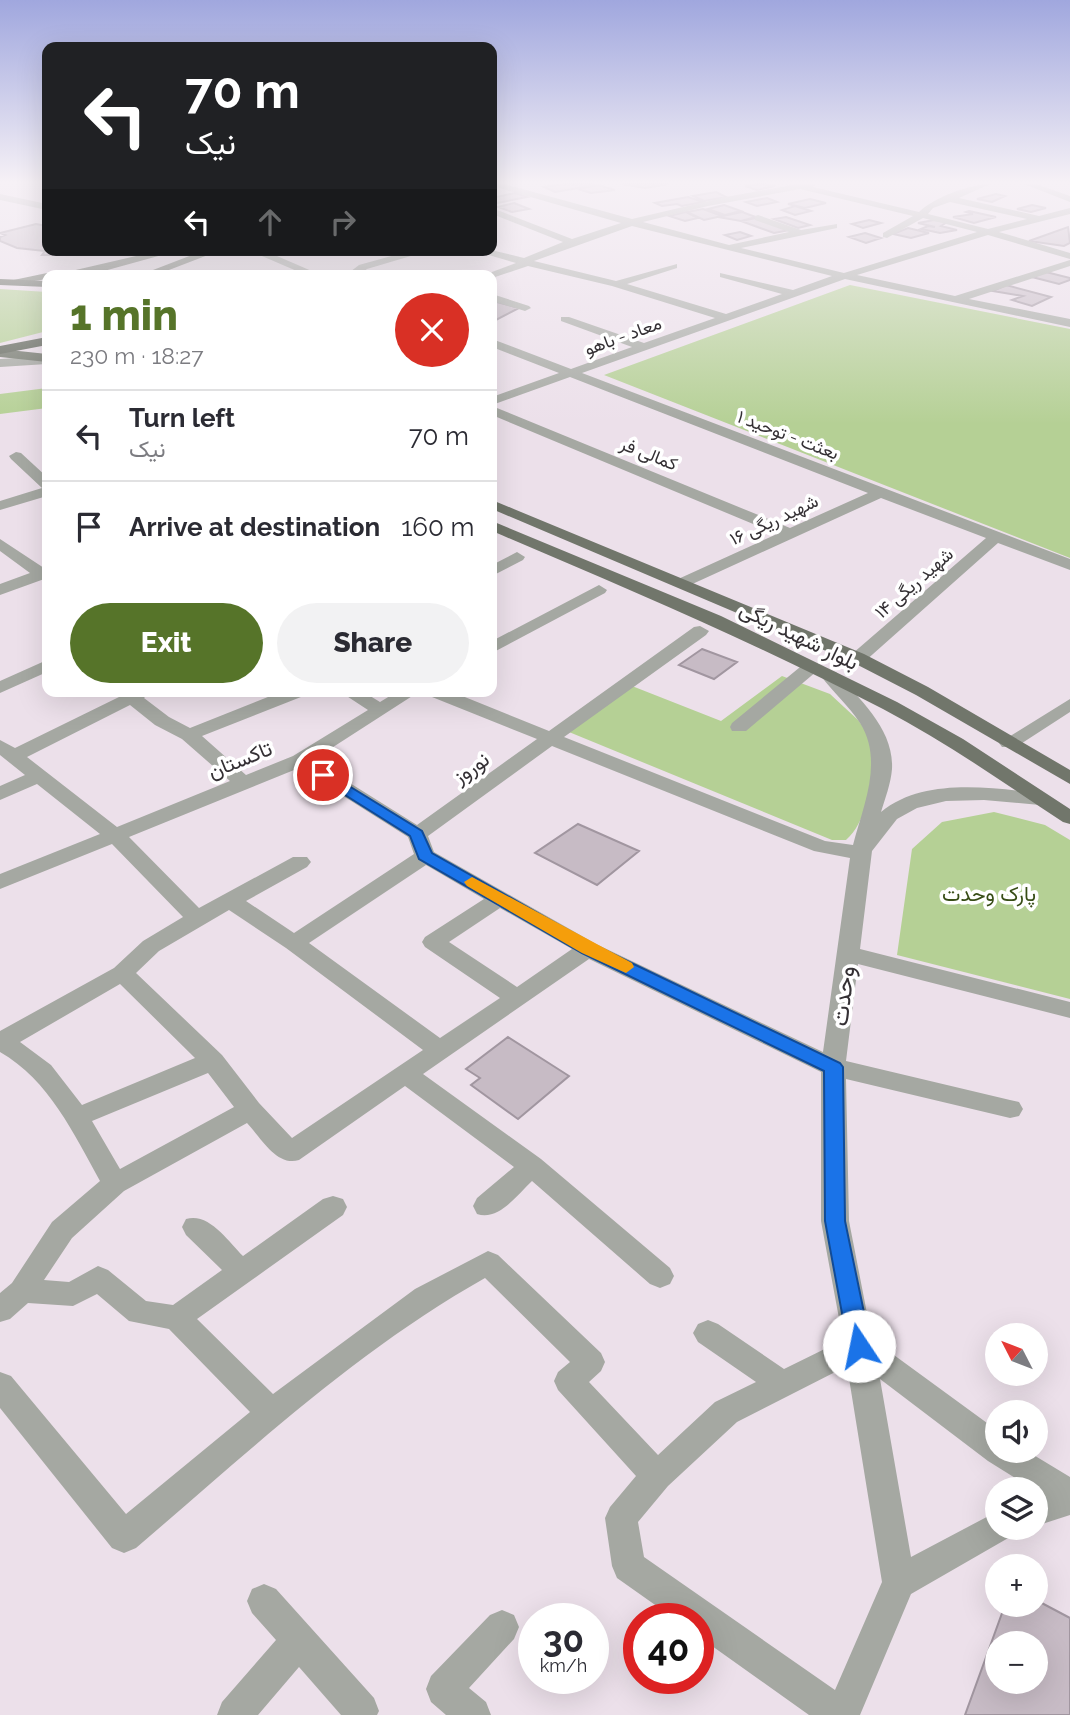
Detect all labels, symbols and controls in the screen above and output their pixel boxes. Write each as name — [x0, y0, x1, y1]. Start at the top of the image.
text: 70 m — [185, 62, 300, 119]
icon: left — [70, 70, 161, 161]
text: نیک — [185, 124, 236, 161]
icon: left — [178, 203, 216, 241]
icon: ahead — [251, 203, 289, 241]
icon: right — [324, 203, 362, 241]
text: 1 min — [70, 291, 178, 340]
button: close — [395, 293, 469, 367]
street label: معاد - باهو — [581, 312, 665, 360]
text: 230 m · 18:27 — [70, 342, 204, 369]
text: Turn left — [129, 403, 235, 433]
street label: بعثت - توحید ۱ — [734, 406, 842, 464]
icon: left — [70, 417, 108, 455]
text: 70 m — [409, 421, 469, 451]
street label: کمالی فر — [616, 432, 681, 475]
text: نیک — [129, 435, 166, 462]
street label: شهید ریگی ۱۶ — [726, 490, 822, 550]
icon: arrive — [70, 508, 108, 546]
text: Arrive at destination — [129, 512, 380, 542]
text: 160 m — [401, 512, 474, 542]
street label: شهید ریگی ۱۴ — [870, 543, 958, 623]
street label: بلوار شهید ریگی — [735, 596, 863, 676]
button: Exit — [70, 603, 263, 683]
button: Share — [277, 603, 469, 683]
street label: تاکستان — [204, 735, 276, 784]
pin — [293, 745, 353, 805]
street label: نوروز — [447, 746, 494, 790]
icon: arrive — [304, 756, 342, 794]
park label: پارک وحدت — [942, 881, 1036, 908]
street label: وحدت — [824, 964, 862, 1028]
position arrow — [822, 1309, 896, 1383]
north arrow — [985, 1323, 1048, 1386]
map controls — [985, 1323, 1048, 1694]
button: sound — [985, 1400, 1048, 1463]
button: layers — [985, 1477, 1048, 1540]
button: + — [985, 1554, 1048, 1617]
speed limit sign: 40 — [623, 1603, 714, 1694]
text: 30 — [543, 1619, 584, 1660]
button: − — [985, 1631, 1048, 1694]
text: km/h — [540, 1655, 587, 1676]

